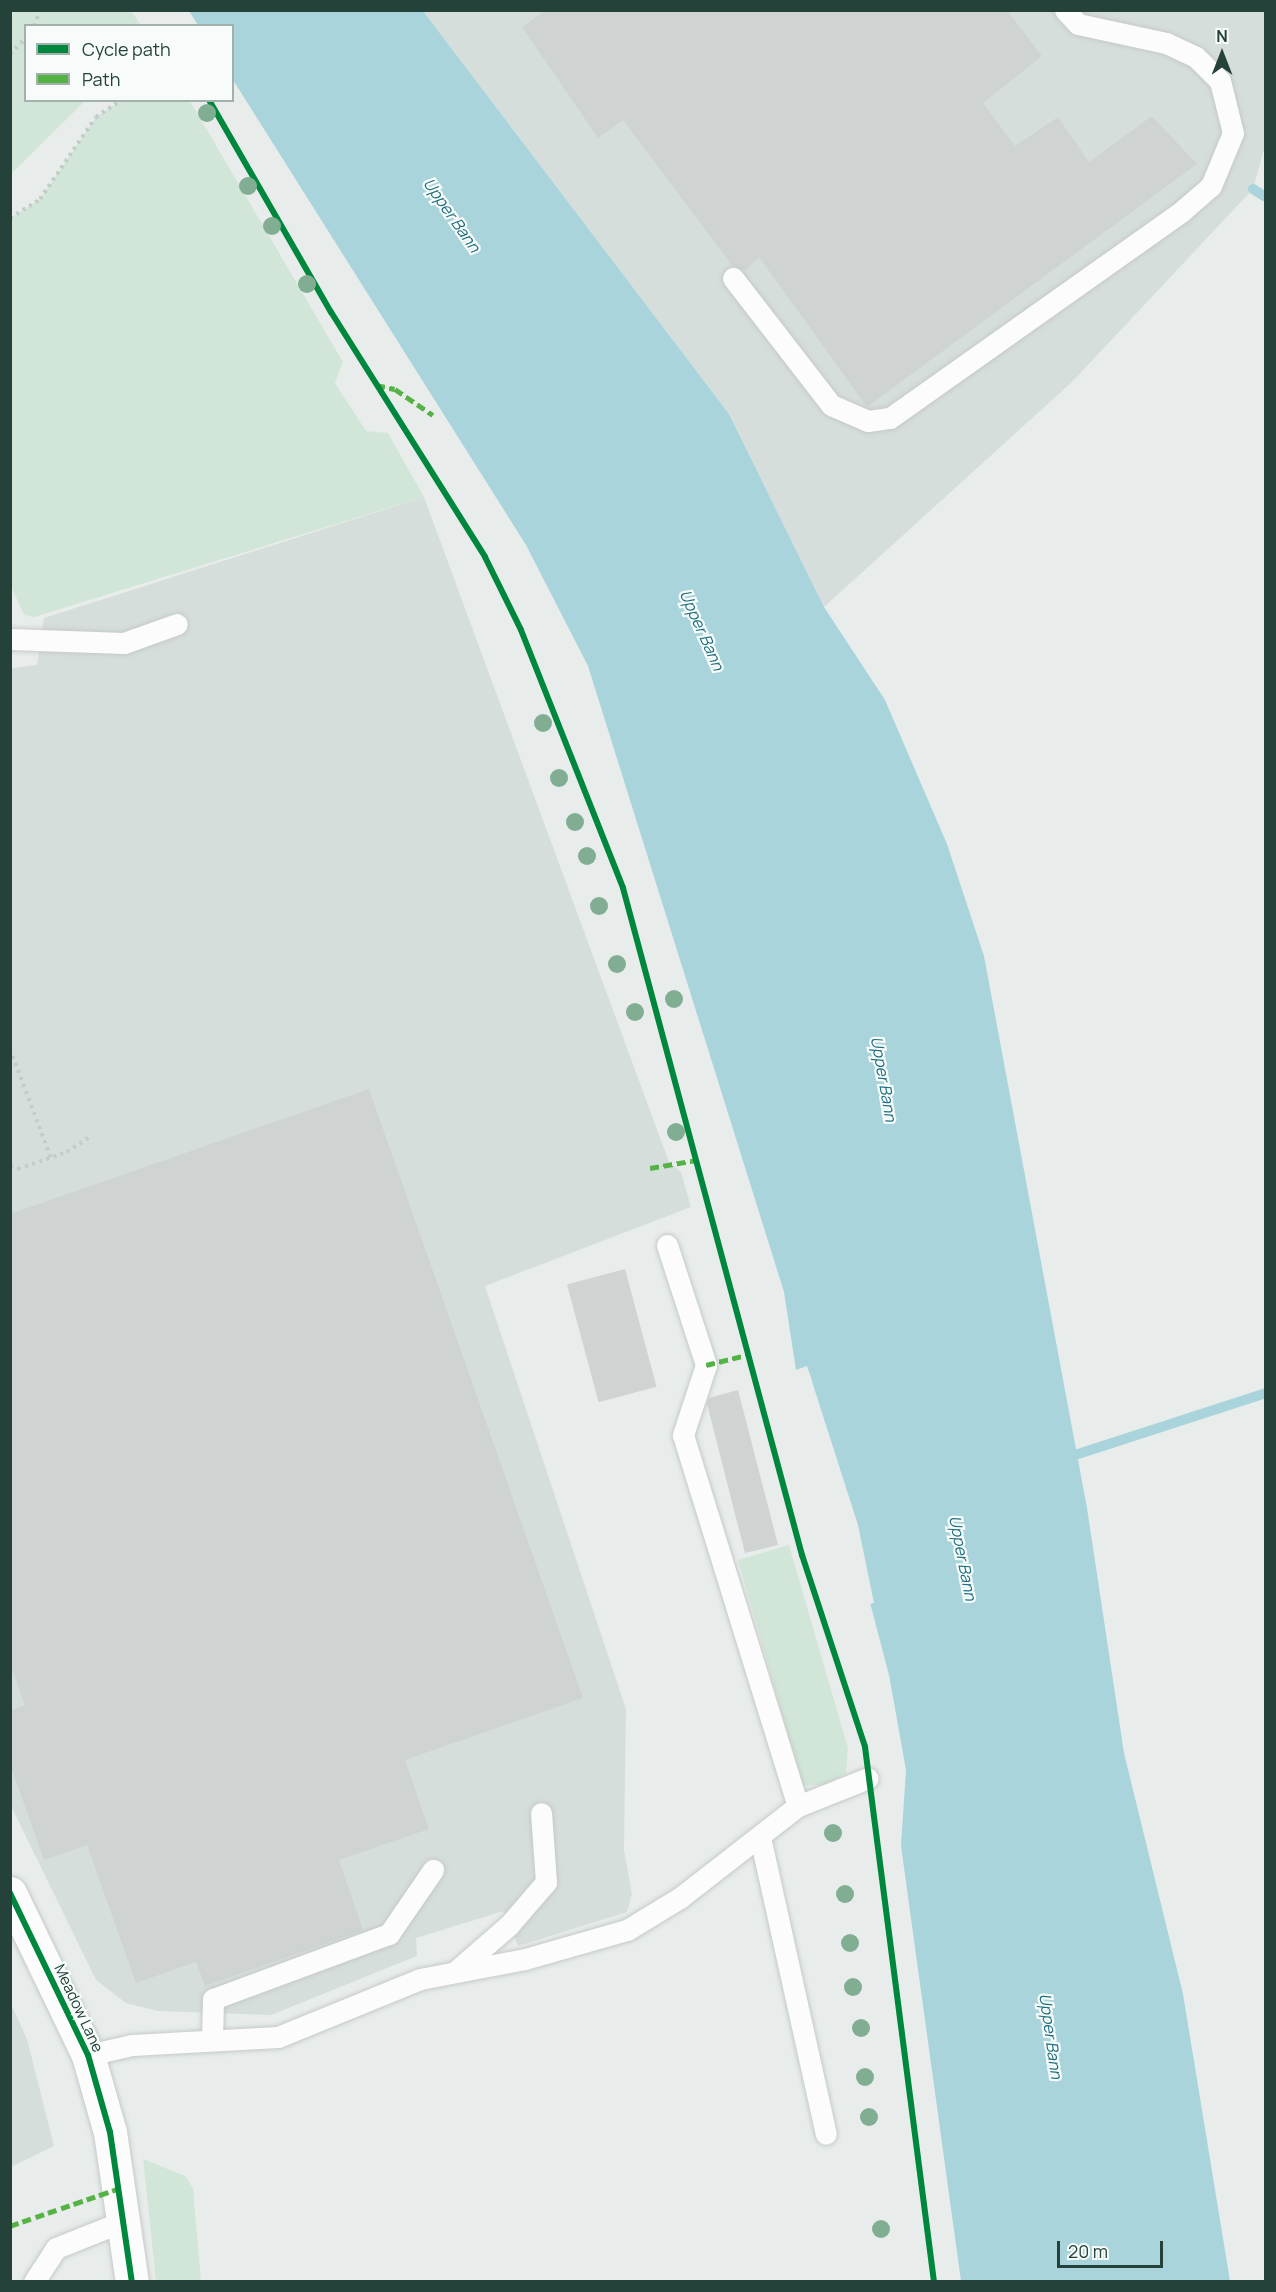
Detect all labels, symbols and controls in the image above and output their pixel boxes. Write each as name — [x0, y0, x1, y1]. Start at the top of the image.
legend — [24, 24, 234, 102]
north arrow — [1192, 24, 1252, 84]
text: N — [1216, 25, 1228, 47]
text: Cycle path — [82, 37, 171, 61]
text: Path — [82, 67, 120, 91]
water label: Upper Bann — [419, 174, 485, 256]
water label: Upper Bann — [676, 587, 728, 673]
water label: Upper Bann — [867, 1035, 901, 1123]
water label: Upper Bann — [945, 1514, 981, 1602]
street label: Meadow Lane — [51, 1961, 107, 2055]
water label: Upper Bann — [1035, 1992, 1067, 2080]
scale bar — [1060, 2229, 1166, 2267]
text: 20 m — [1068, 2239, 1108, 2263]

